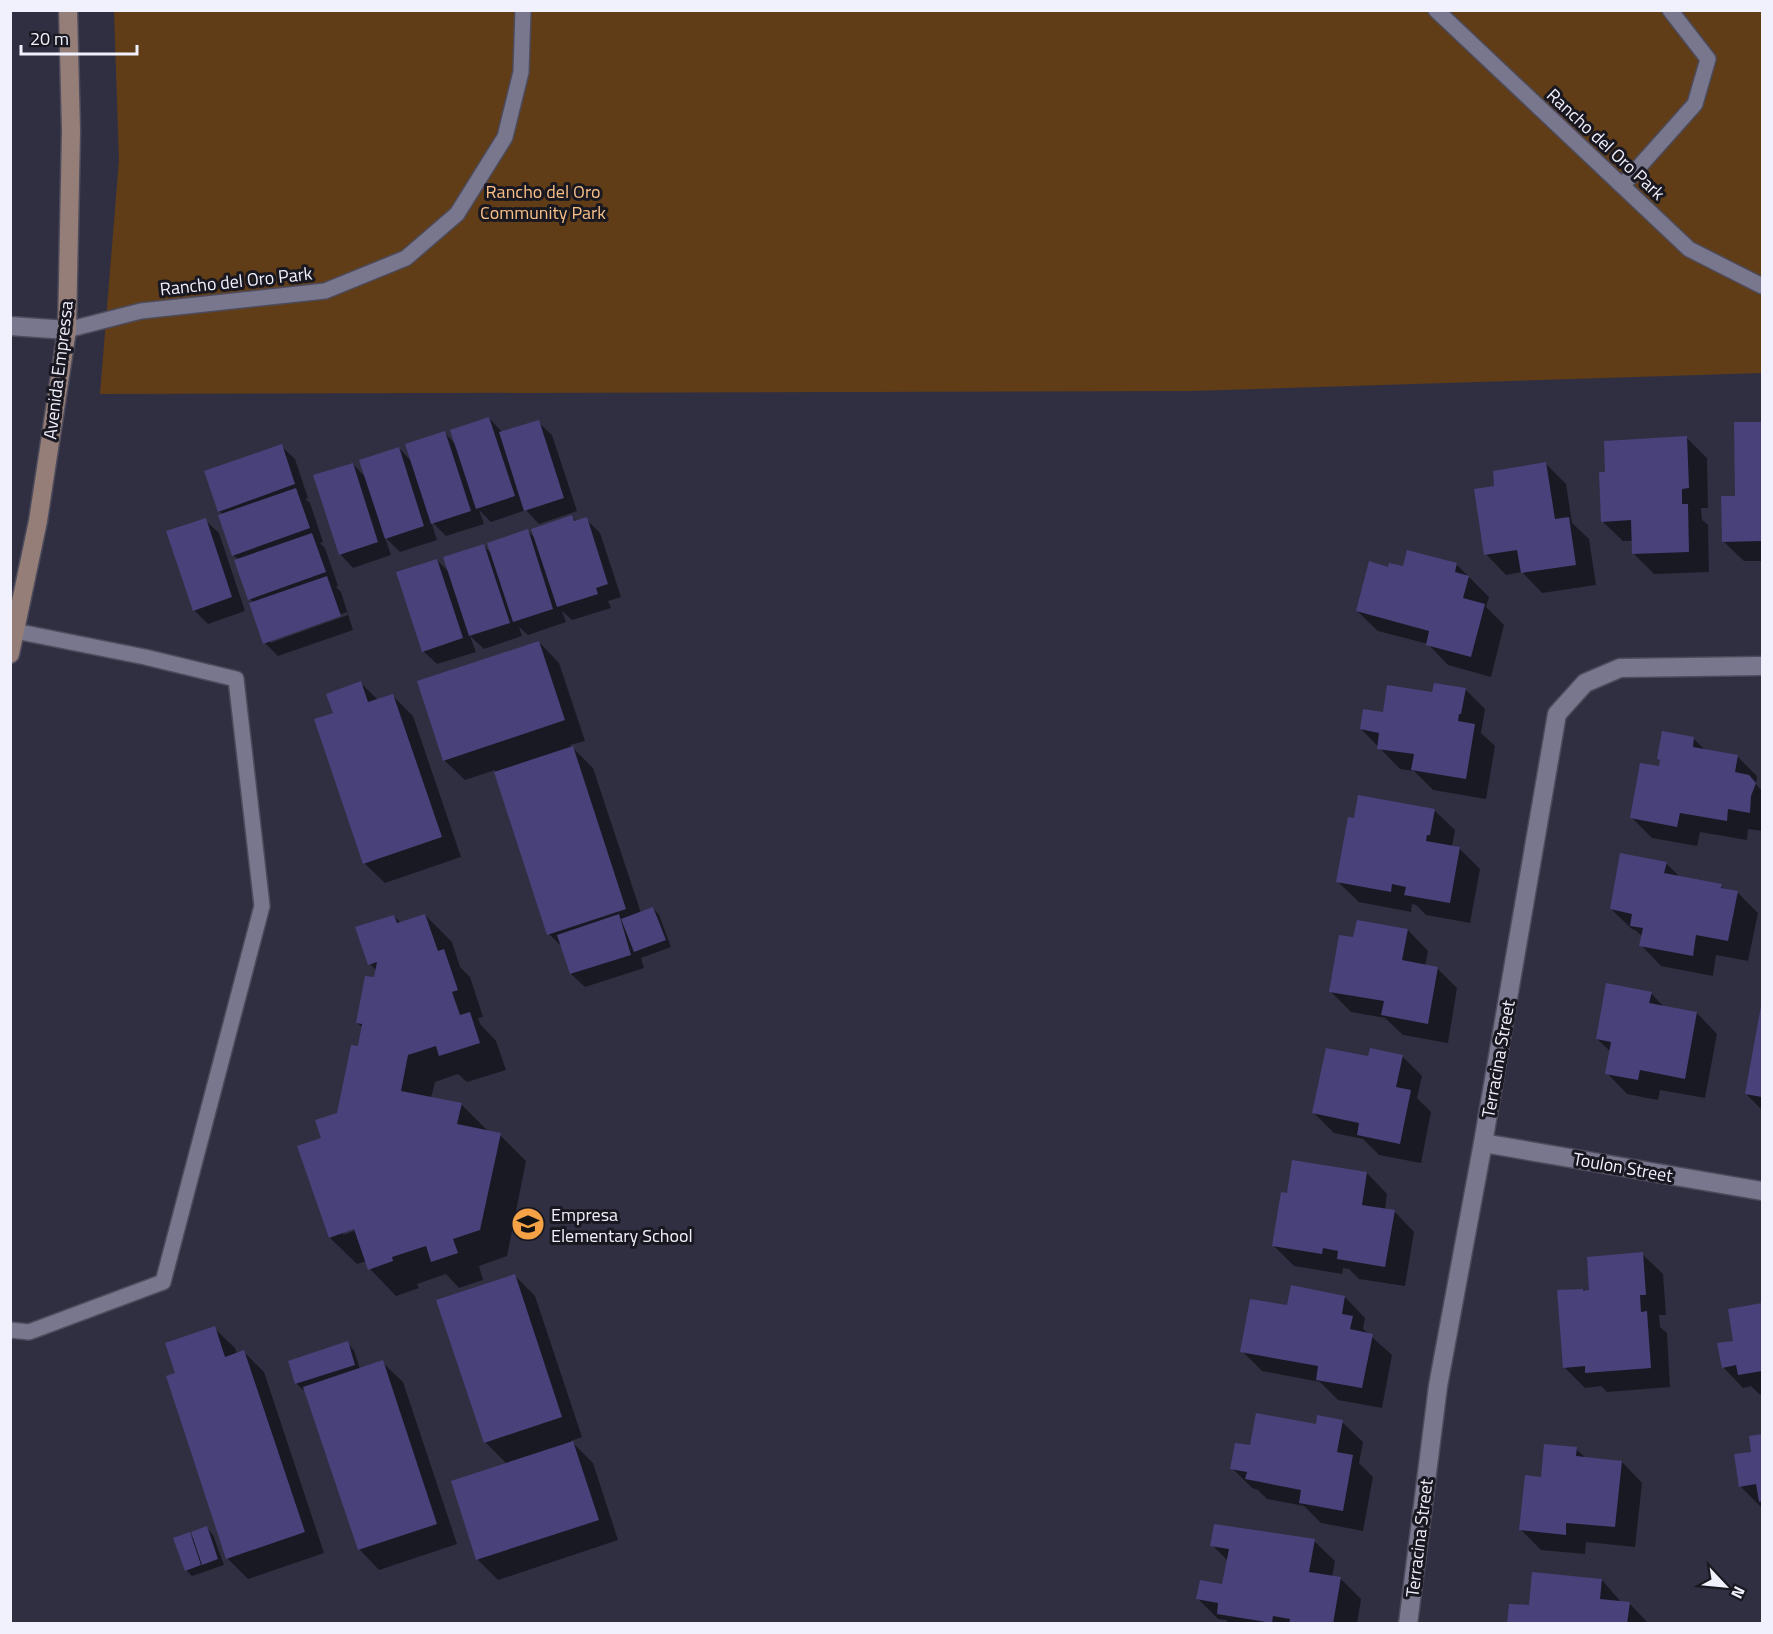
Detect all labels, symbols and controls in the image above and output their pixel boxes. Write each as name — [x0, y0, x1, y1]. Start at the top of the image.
scale bar — [21, 18, 136, 56]
text: 20 m — [30, 25, 69, 52]
street label: Rancho del Oro Park — [1541, 82, 1672, 206]
park label: Rancho del Oro Community Park — [480, 178, 606, 226]
street label: Rancho del Oro Park — [158, 260, 314, 302]
street label: Avenida Empressa — [36, 299, 80, 441]
street label: Terracina Street — [1474, 997, 1522, 1120]
street label: Toulon Street — [1571, 1145, 1676, 1189]
place label: Empresa Elementary School — [551, 1201, 693, 1249]
school or university icon: Empresa Elementary School — [510, 1206, 546, 1242]
street label: Terracina Street — [1398, 1477, 1440, 1599]
north arrow — [1695, 1556, 1755, 1616]
text: N — [1725, 1582, 1752, 1603]

